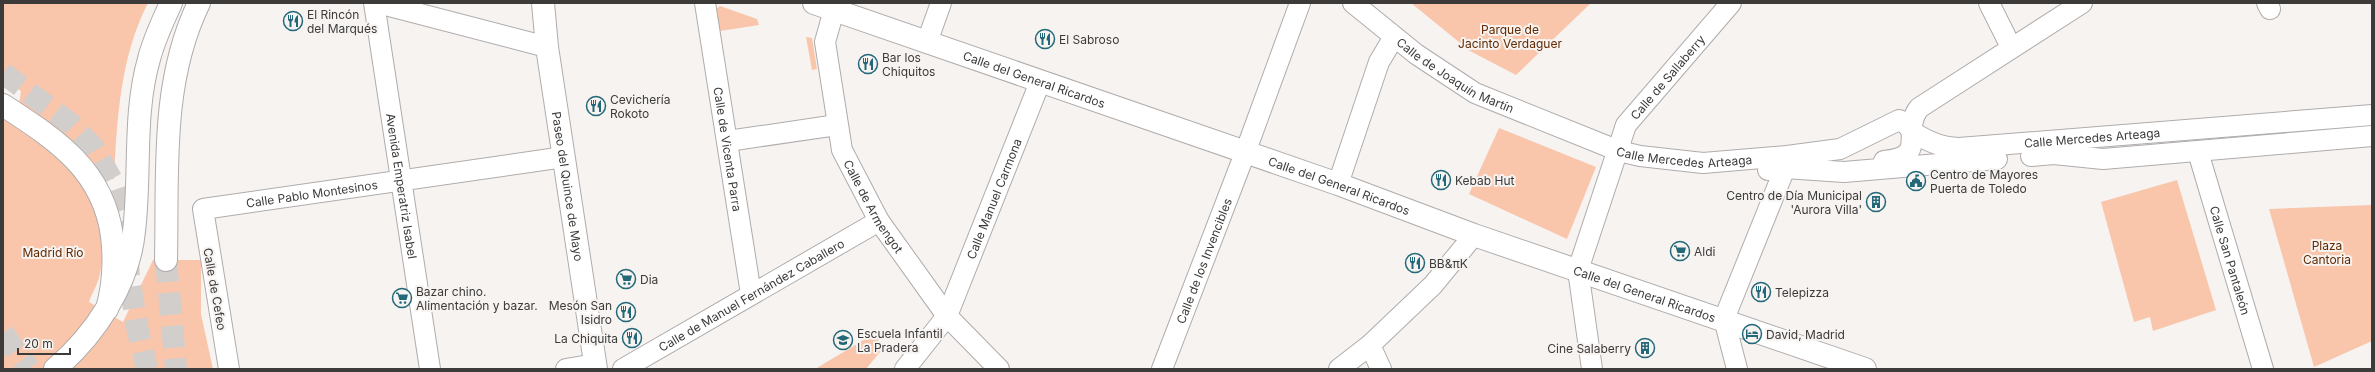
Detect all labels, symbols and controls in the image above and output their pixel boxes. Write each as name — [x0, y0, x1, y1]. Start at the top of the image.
place label: El Rincón del Marqués — [307, 7, 377, 36]
restaurant icon: El Rincón del Marqués — [282, 10, 304, 32]
park label: Parque de Jacinto Verdaguer — [1458, 22, 1562, 51]
restaurant icon: El Sabroso — [1034, 28, 1056, 50]
street label: Calle de Sallaberry — [1627, 31, 1708, 122]
place label: El Sabroso — [1059, 32, 1119, 47]
street label: Calle de Joaquín Martín — [1394, 34, 1516, 115]
street label: Calle del General Ricardos — [961, 48, 1107, 111]
place label: Bar los Chiquitos — [882, 50, 935, 79]
restaurant icon: Bar los Chiquitos — [857, 53, 879, 75]
street label: Calle de Vicenta Parra — [711, 86, 745, 213]
place label: Cevichería Rokoto — [610, 92, 670, 121]
restaurant icon: Cevichería Rokoto — [585, 95, 607, 117]
street label: Paseo del Quince de Mayo — [549, 110, 587, 262]
street label: Avenida Emperatriz Isabel — [383, 112, 421, 260]
street label: Calle Mercedes Arteaga — [2023, 124, 2161, 150]
street label: Calle Manuel Carmona — [963, 136, 1024, 261]
street label: Calle Mercedes Arteaga — [1615, 143, 1753, 171]
street label: Calle del General Ricardos — [1266, 153, 1412, 218]
street label: Calle de Armengot — [841, 157, 907, 256]
place label: Centro de Mayores Puerta de Toledo — [1930, 167, 2038, 196]
restaurant icon: Kebab Hut — [1430, 169, 1452, 191]
public building icon: Centro de Mayores Puerta de Toledo — [1905, 170, 1927, 192]
place label: Kebab Hut — [1455, 173, 1515, 188]
street label: Calle Pablo Montesinos — [245, 176, 379, 210]
place label: Centro de Día Municipal 'Aurora Villa' — [1726, 188, 1862, 217]
building icon: Centro de Día Municipal 'Aurora Villa' — [1865, 191, 1887, 213]
street label: Calle de los Invencibles — [1173, 196, 1235, 326]
street label: Calle San Pantaleón — [2207, 204, 2254, 317]
street label: Calle de Manuel Fernández Caballero — [656, 235, 847, 354]
park label: Plaza Cantoria — [2303, 238, 2351, 267]
supermarket icon: Aldi — [1669, 240, 1691, 262]
place label: Aldi — [1694, 244, 1716, 259]
park label: Madrid Río — [22, 245, 84, 260]
street label: Calle de Cefeo — [200, 247, 230, 331]
restaurant icon: BB&πK — [1404, 252, 1426, 274]
place label: BB&πK — [1429, 256, 1468, 271]
street label: Calle del General Ricardos — [1571, 262, 1718, 325]
supermarket icon: Dia — [615, 268, 637, 290]
place label: Dia — [640, 272, 658, 287]
restaurant icon: Telepizza — [1750, 281, 1772, 303]
place label: Bazar chino. Alimentación y bazar. — [416, 284, 538, 313]
place label: Telepizza — [1775, 285, 1829, 300]
supermarket icon: Bazar chino. Alimentación y bazar. — [391, 287, 413, 309]
place label: Mesón San Isidro — [549, 298, 612, 327]
restaurant icon: Mesón San Isidro — [615, 301, 637, 323]
hotel icon: David, Madrid — [1741, 323, 1763, 345]
place label: Escuela Infantil La Pradera — [857, 326, 943, 355]
restaurant icon: La Chiquita — [621, 327, 643, 349]
place label: David, Madrid — [1766, 327, 1845, 342]
school or university icon: Escuela Infantil La Pradera — [832, 329, 854, 351]
scale bar — [18, 330, 70, 356]
place label: La Chiquita — [554, 331, 618, 346]
text: 20 m — [24, 336, 53, 351]
building icon: Cine Salaberry — [1634, 337, 1656, 359]
place label: Cine Salaberry — [1547, 341, 1631, 356]

